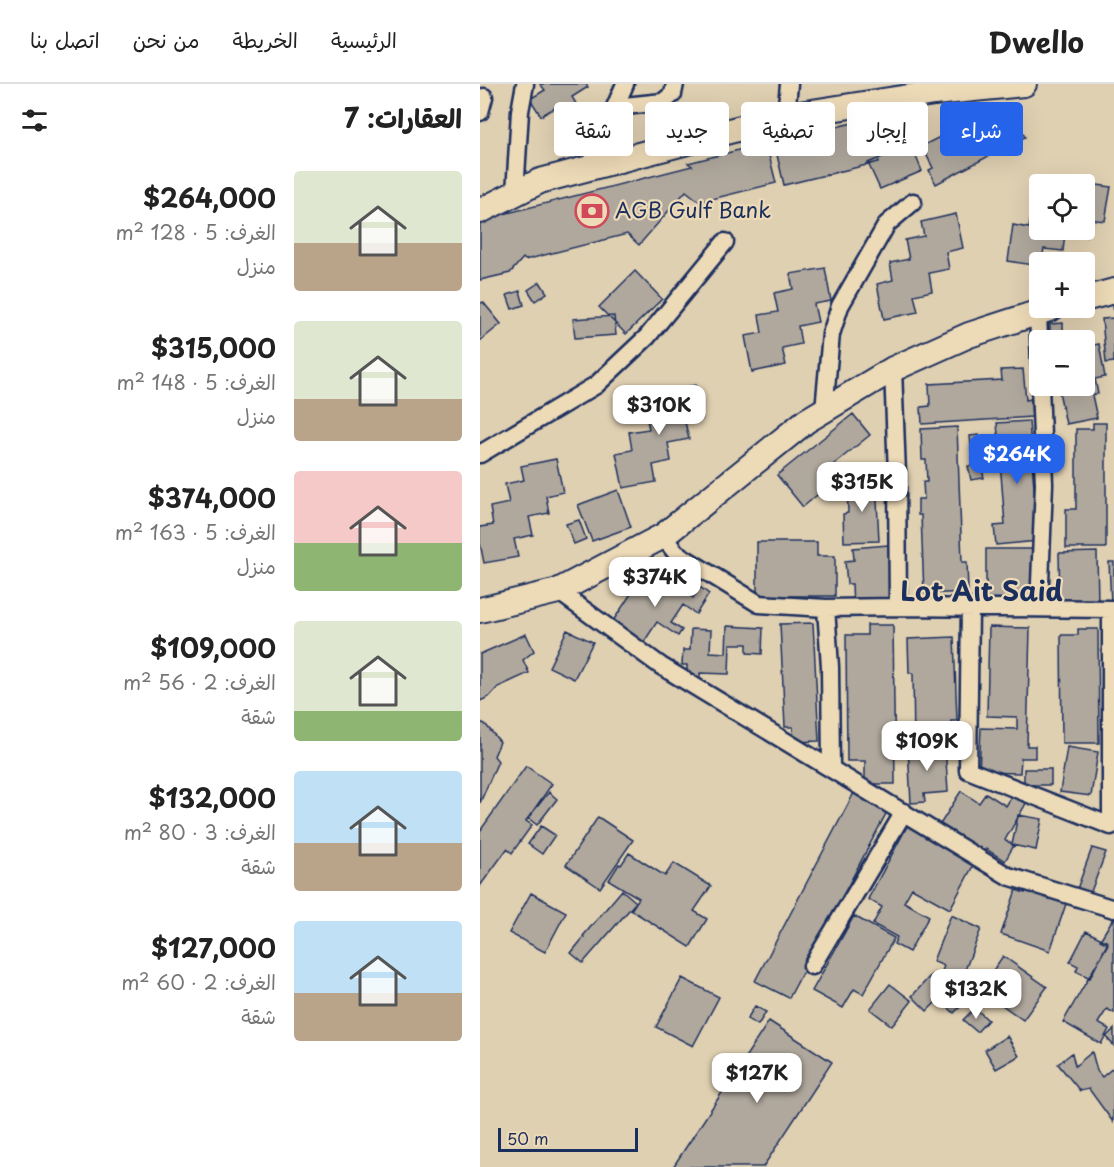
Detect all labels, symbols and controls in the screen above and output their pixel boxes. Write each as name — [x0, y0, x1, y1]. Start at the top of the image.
text: Dwello — [988, 20, 1084, 63]
text: اتصل بنا — [30, 23, 100, 55]
text: من نحن — [133, 23, 199, 55]
text: الخريطة — [232, 23, 298, 55]
text: الرئيسية — [331, 23, 397, 55]
text: العقارات: 7 — [344, 98, 462, 137]
chip: شقة — [554, 102, 633, 156]
chip: جديد — [645, 102, 729, 156]
chip: تصفية — [741, 102, 835, 156]
chip: إيجار — [847, 102, 928, 156]
chip: شراء — [940, 102, 1023, 156]
icon: filters — [18, 104, 51, 137]
map controls — [1029, 174, 1095, 396]
button: locate — [1029, 174, 1095, 240]
text: $264,000 — [143, 178, 276, 217]
bank icon: AGB Gulf Bank — [574, 193, 610, 229]
place label: AGB Gulf Bank — [615, 193, 771, 225]
icon: home — [342, 195, 414, 267]
text: الغرف: 5 · 128 m² — [116, 217, 276, 247]
text: منزل — [237, 251, 276, 281]
button: + — [1029, 252, 1095, 318]
text: $315,000 — [151, 328, 276, 367]
button: − — [1029, 330, 1095, 396]
icon: home — [342, 345, 414, 417]
text: الغرف: 5 · 148 m² — [117, 367, 276, 397]
pin: $310K — [617, 385, 701, 436]
text: $310K — [627, 389, 691, 419]
text: منزل — [237, 401, 276, 431]
pin: $264K — [975, 434, 1059, 485]
text: $264K — [983, 438, 1051, 468]
pin: $315K — [820, 462, 904, 513]
text: $315K — [831, 466, 893, 496]
text: $374,000 — [148, 478, 276, 517]
icon: home — [342, 495, 414, 567]
text: الغرف: 5 · 163 m² — [115, 517, 276, 547]
text: منزل — [237, 551, 276, 581]
pin: $374K — [613, 557, 697, 608]
text: $374K — [623, 561, 687, 591]
district label: Lot Ait Said — [901, 569, 1063, 610]
text: $109,000 — [151, 628, 276, 667]
icon: home — [342, 645, 414, 717]
text: الغرف: 2 · 56 m² — [123, 667, 276, 697]
text: شقة — [241, 701, 276, 731]
pin: $109K — [885, 721, 969, 772]
text: $109K — [896, 725, 958, 755]
text: $132,000 — [149, 778, 276, 817]
icon: home — [342, 795, 414, 867]
text: الغرف: 3 · 80 m² — [124, 817, 276, 847]
text: شقة — [241, 851, 276, 881]
text: $127,000 — [151, 928, 276, 967]
icon: home — [342, 945, 414, 1017]
text: الغرف: 2 · 60 m² — [121, 967, 276, 997]
pin: $132K — [934, 969, 1018, 1020]
text: $132K — [944, 973, 1008, 1003]
text: شقة — [241, 1001, 276, 1031]
pin: $127K — [715, 1053, 799, 1104]
text: $127K — [726, 1057, 788, 1087]
scale bar — [498, 1125, 638, 1152]
text: 50 m — [507, 1126, 548, 1150]

